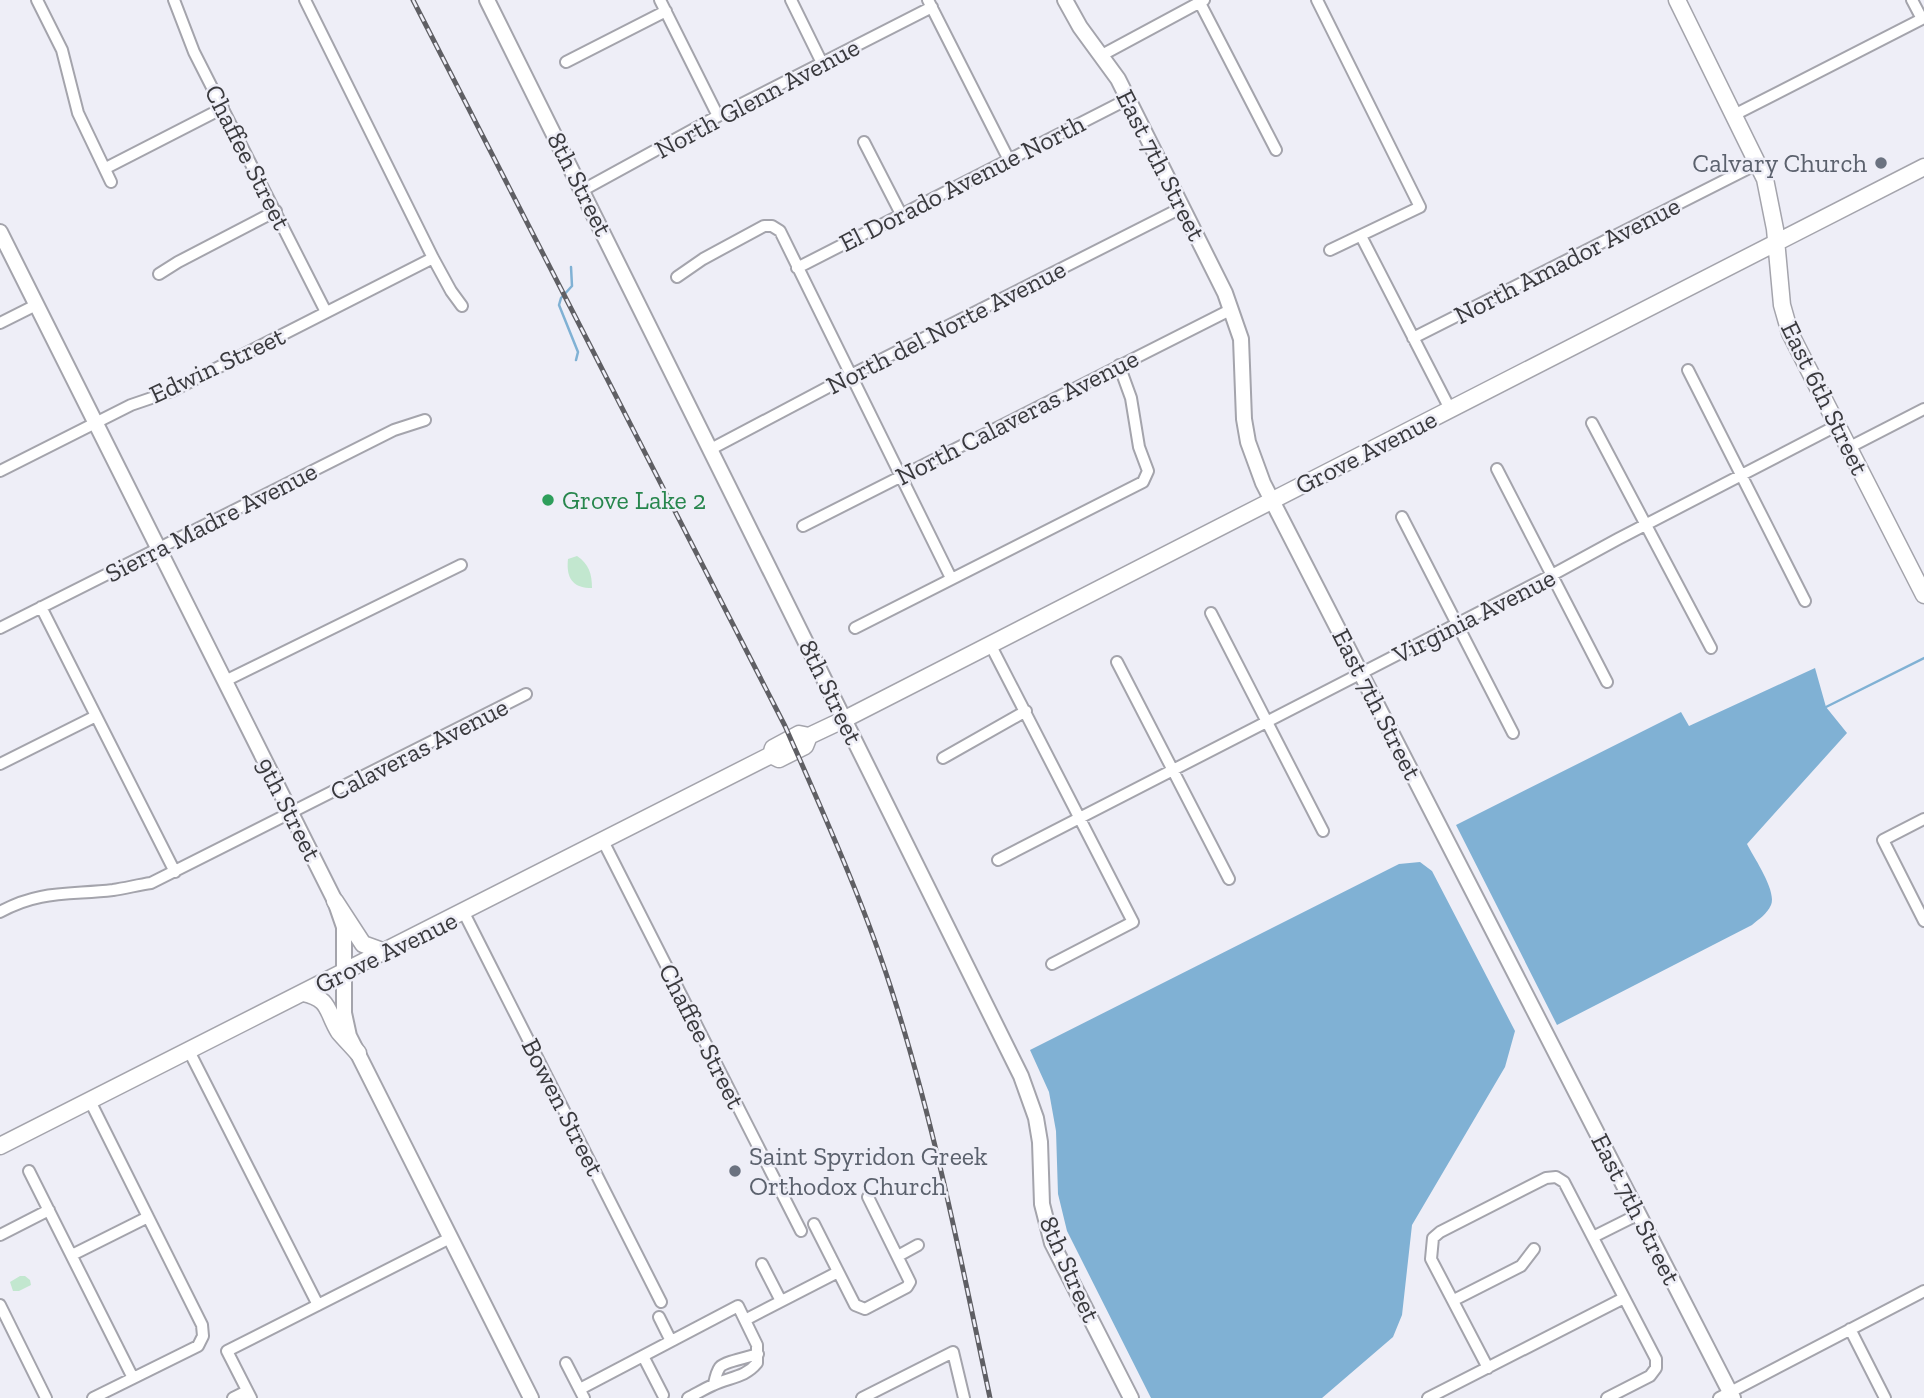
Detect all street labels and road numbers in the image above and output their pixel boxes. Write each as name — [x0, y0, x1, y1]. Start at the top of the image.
street label: North Glenn Avenue — [649, 31, 865, 165]
street label: Chaffee Street — [198, 79, 298, 235]
street label: East 7th Street — [1109, 84, 1213, 246]
street label: El Dorado Avenue North — [834, 107, 1091, 259]
street label: 8th Street — [540, 127, 620, 242]
street label: North Amador Avenue — [1449, 189, 1685, 331]
street label: North del Norte Avenue — [821, 253, 1071, 401]
street label: East 6th Street — [1774, 316, 1876, 480]
street label: Edwin Street — [144, 320, 290, 410]
street label: North Calaveras Avenue — [890, 342, 1144, 492]
street label: Grove Avenue — [1290, 403, 1442, 501]
street label: Sierra Madre Avenue — [100, 455, 322, 589]
street label: Virginia Avenue — [1386, 561, 1561, 671]
street label: East 7th Street — [1325, 623, 1429, 785]
street label: 8th Street — [792, 634, 870, 750]
street label: Calaveras Avenue — [325, 690, 513, 808]
street label: 9th Street — [249, 752, 329, 867]
street label: Grove Avenue — [310, 904, 462, 1000]
street label: Chaffee Street — [652, 958, 752, 1114]
street label: Bowen Street — [515, 1033, 611, 1181]
street label: East 7th Street — [1584, 1128, 1688, 1290]
street label: 8th Street — [1033, 1211, 1108, 1327]

